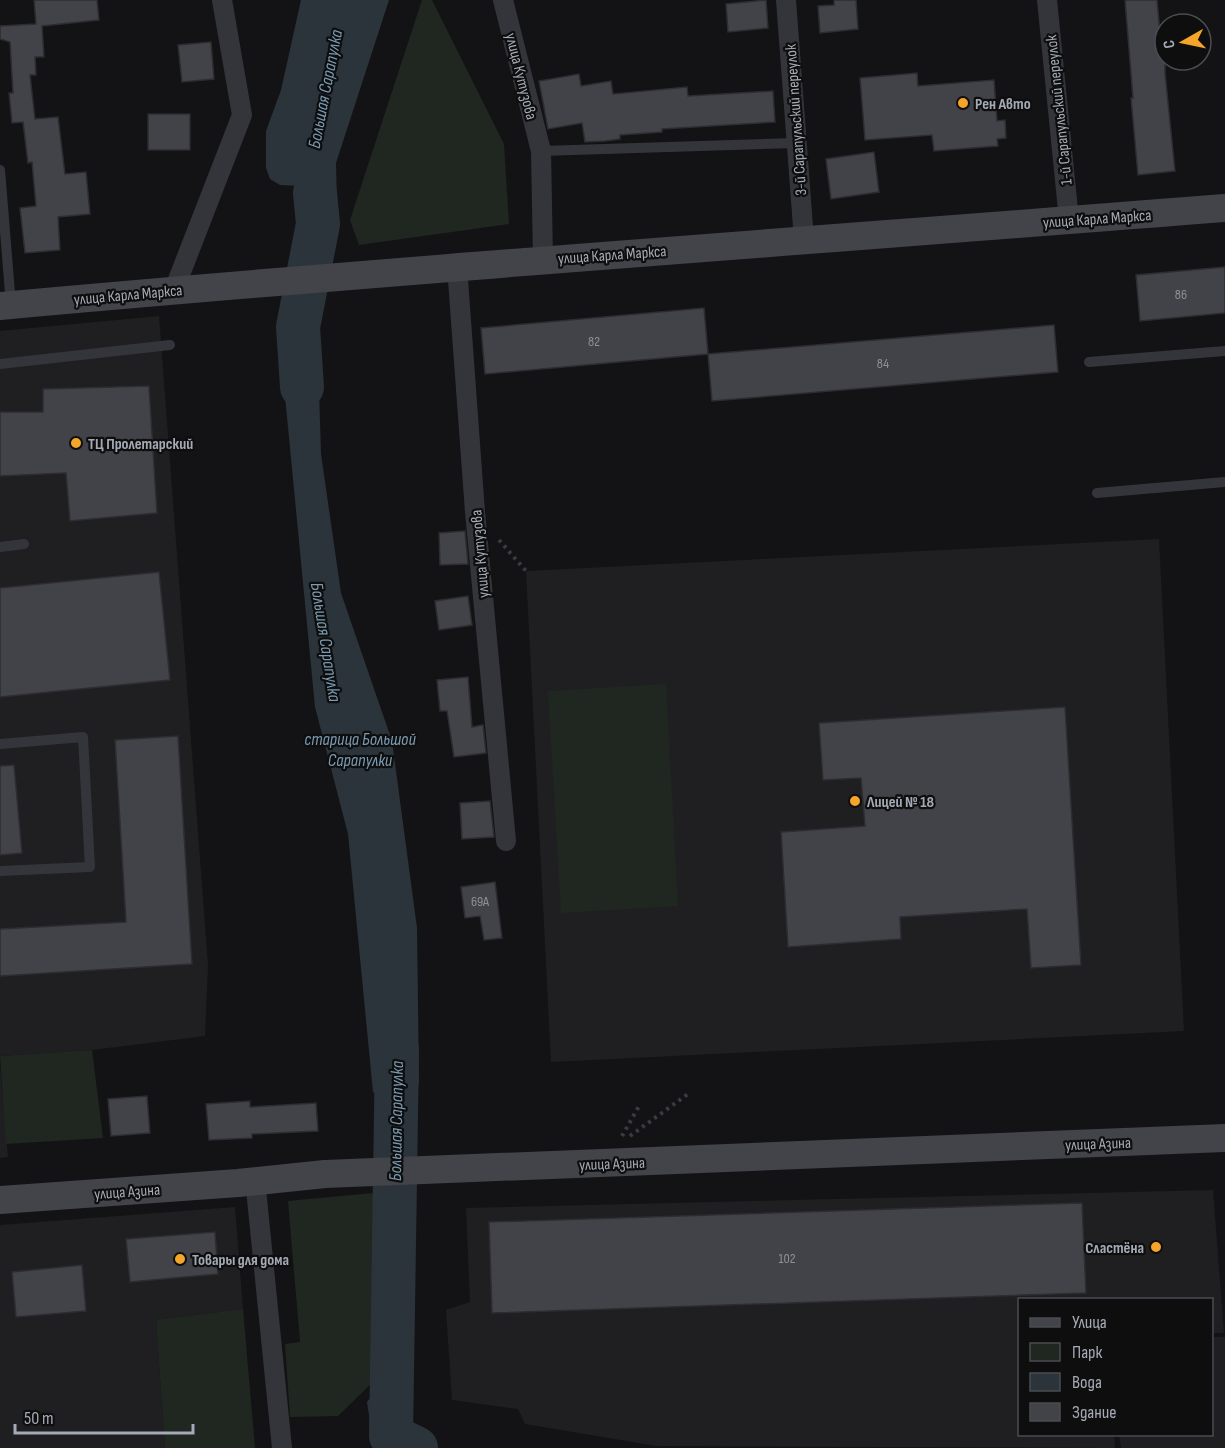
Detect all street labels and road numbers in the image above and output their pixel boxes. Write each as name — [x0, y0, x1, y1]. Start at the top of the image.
street label: улица Кутузова — [501, 31, 540, 122]
street label: 1-й Сарапульский переулок — [1042, 33, 1077, 186]
street label: 3-й Сарапульский переулок — [782, 43, 811, 196]
street label: улица Карла Маркса — [1042, 206, 1152, 233]
street label: улица Карла Маркса — [557, 242, 667, 269]
street label: улица Карла Маркса — [73, 281, 183, 310]
street label: улица Кутузова — [467, 509, 494, 599]
street label: улица Азина — [1065, 1134, 1131, 1155]
street label: улица Азина — [579, 1154, 645, 1175]
street label: улица Азина — [94, 1181, 161, 1204]

